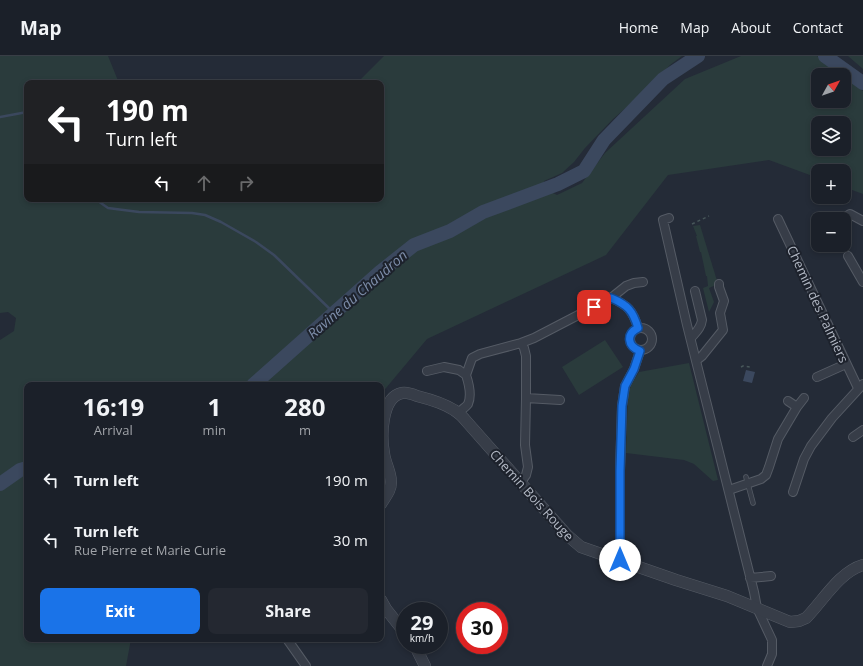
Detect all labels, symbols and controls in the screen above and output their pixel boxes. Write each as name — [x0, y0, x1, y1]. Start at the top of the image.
text: Map — [20, 15, 61, 41]
text: Home — [619, 18, 658, 37]
text: Map — [680, 18, 709, 37]
text: About — [731, 18, 771, 37]
text: Contact — [793, 18, 843, 37]
north arrow — [811, 68, 851, 108]
map controls — [811, 68, 851, 252]
text: 190 m — [106, 91, 189, 129]
icon: left — [40, 96, 92, 148]
button: layers — [811, 116, 851, 156]
text: Turn left — [106, 127, 177, 151]
button: + — [811, 164, 851, 204]
icon: left — [151, 172, 173, 194]
icon: ahead — [193, 172, 215, 194]
icon: right — [235, 172, 257, 194]
button: − — [811, 212, 851, 252]
street label: Chemin des Palmiers — [783, 242, 853, 366]
water label: Ravine du Chaudron — [303, 245, 411, 343]
pin — [577, 290, 611, 324]
icon: arrive — [583, 296, 605, 318]
text: 16:19 — [82, 390, 144, 423]
text: 1 — [207, 390, 221, 423]
text: 280 — [284, 390, 326, 423]
text: Arrival — [94, 421, 133, 439]
text: min — [203, 421, 226, 439]
text: m — [299, 421, 311, 439]
street label: Chemin Bois Rouge — [486, 445, 578, 545]
icon: left — [40, 469, 62, 491]
text: Turn left — [74, 470, 139, 490]
text: 190 m — [324, 470, 368, 490]
text: Turn left — [74, 521, 139, 541]
icon: left — [40, 529, 62, 551]
text: 30 m — [333, 530, 368, 550]
position arrow — [599, 539, 641, 581]
text: Rue Pierre et Marie Curie — [74, 541, 226, 559]
button: Exit — [40, 588, 200, 634]
button: Share — [208, 588, 368, 634]
speed limit sign: 30 — [456, 602, 508, 654]
text: 29 — [411, 609, 433, 636]
text: km/h — [410, 631, 434, 645]

